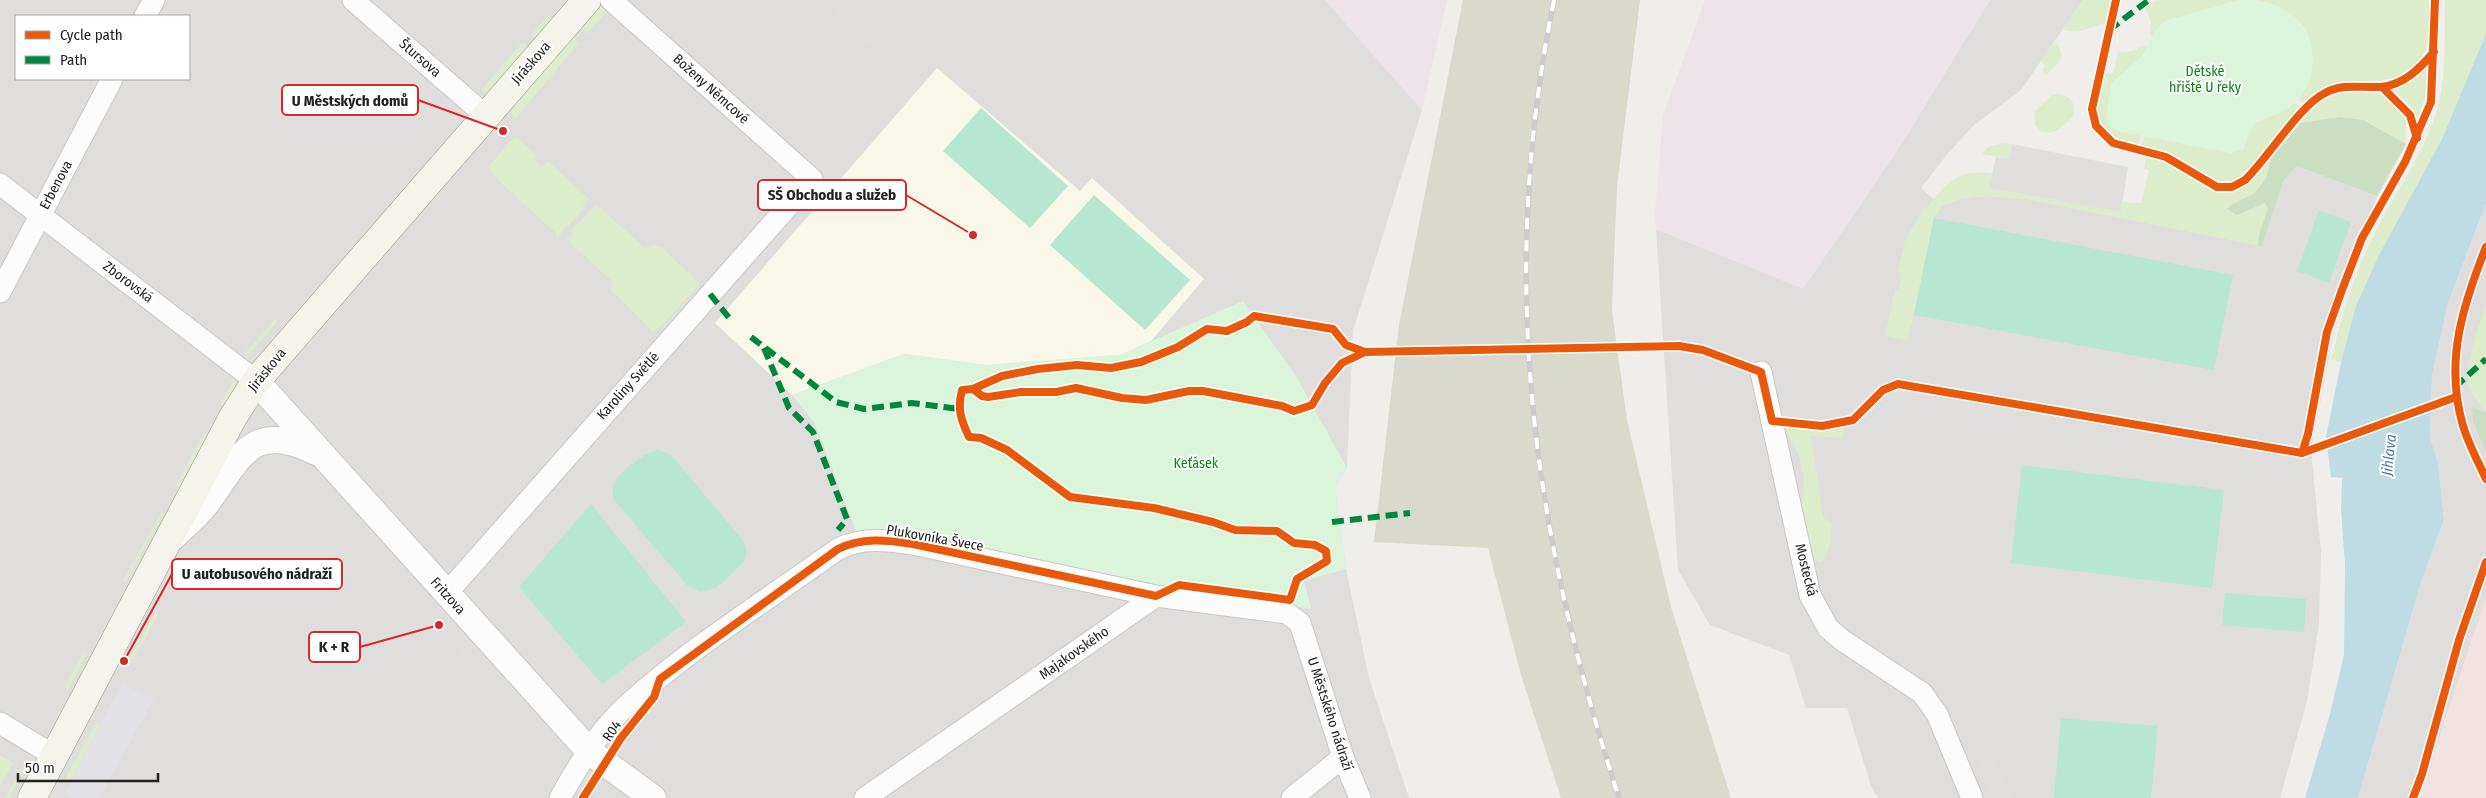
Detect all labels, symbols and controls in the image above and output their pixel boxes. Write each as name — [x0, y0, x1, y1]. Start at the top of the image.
legend — [15, 15, 190, 80]
text: Cycle path — [60, 26, 123, 44]
street label: Štursova — [396, 35, 445, 81]
street label: Jiráskova — [508, 38, 554, 88]
street label: Boženy Němcové — [669, 50, 753, 128]
text: Path — [60, 51, 87, 69]
park label: Dětské hřiště U řeky — [2169, 63, 2242, 96]
callout: U Městských domů — [282, 85, 418, 115]
text: U Městských domů — [292, 92, 408, 110]
street label: Erbenova — [36, 157, 76, 213]
callout: SŠ Obchodu a služeb — [758, 180, 906, 210]
text: SŠ Obchodu a služeb — [768, 186, 896, 204]
street label: Zborovská — [100, 258, 157, 306]
street label: Jiráskova — [244, 345, 290, 395]
street label: Karoliny Světlé — [593, 349, 663, 423]
water label: Jihlava — [2378, 433, 2400, 478]
park label: Keťásek — [1174, 455, 1219, 472]
street label: Plukovníka Švece — [885, 520, 985, 555]
street label: Mostecká — [1791, 542, 1821, 598]
callout: U autobusového nádraží — [172, 559, 342, 589]
text: U autobusového nádraží — [182, 565, 332, 583]
street label: Fritzova — [427, 574, 469, 618]
street label: Majakovského — [1036, 623, 1112, 683]
callout: K + R — [309, 632, 360, 662]
text: K + R — [319, 638, 350, 656]
street label: U Městského nádraží — [1304, 655, 1357, 773]
street label: R04 — [599, 717, 625, 745]
scale bar — [18, 750, 158, 782]
text: 50 m — [25, 759, 55, 777]

